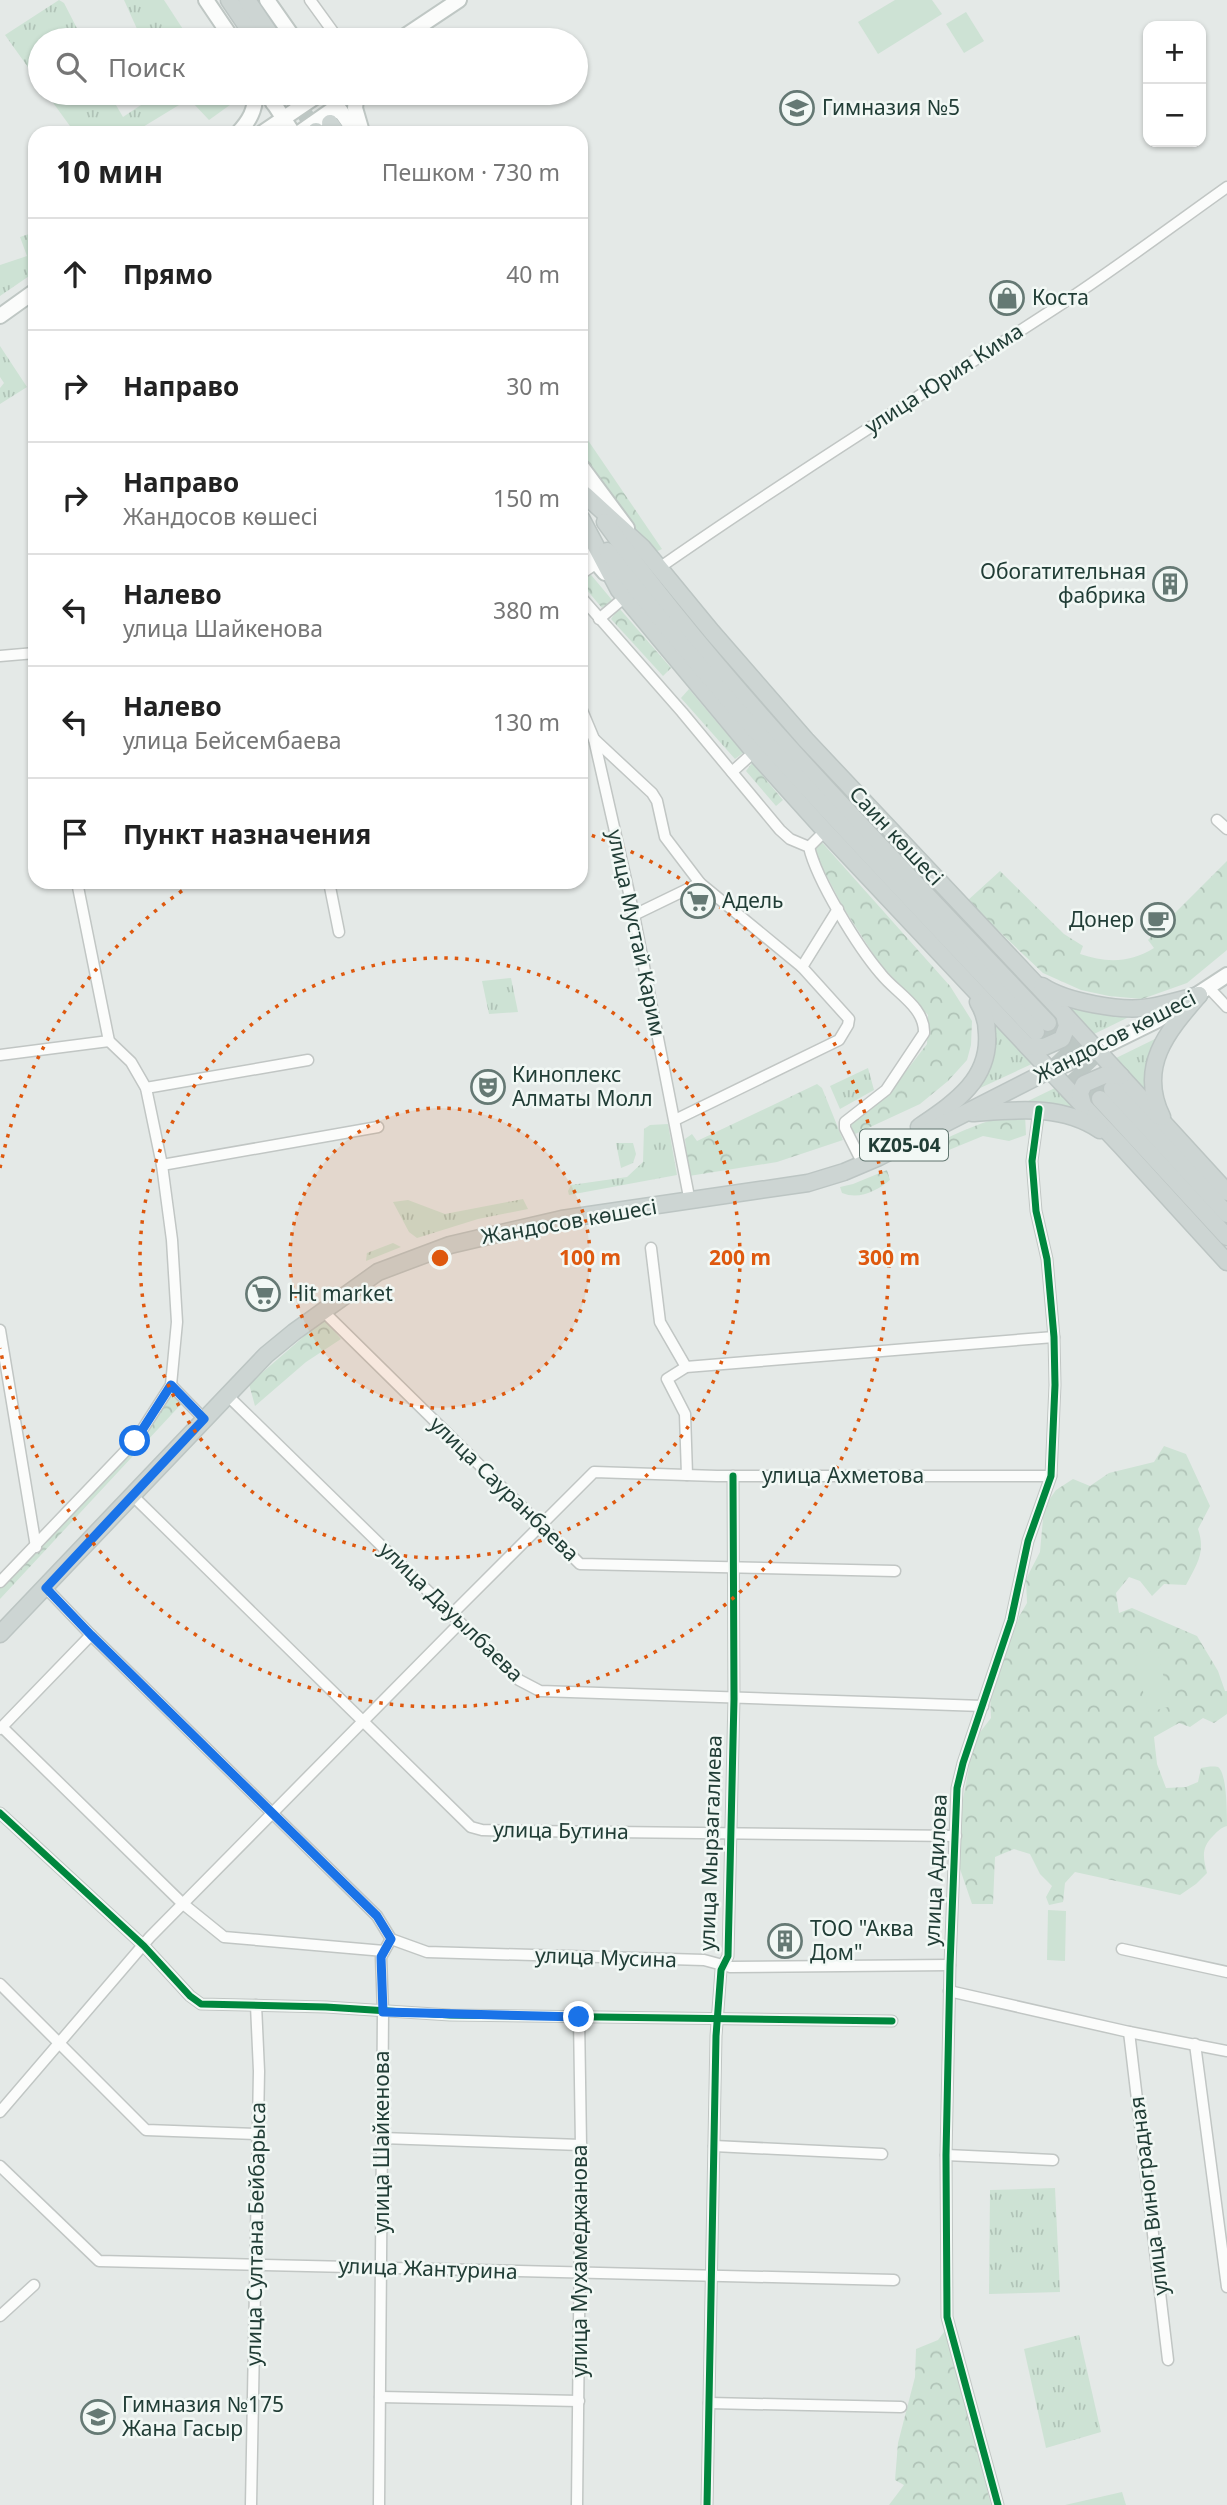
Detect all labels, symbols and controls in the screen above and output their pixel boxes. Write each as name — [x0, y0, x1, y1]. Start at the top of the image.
map controls — [1143, 21, 1206, 147]
button: + — [1143, 21, 1206, 84]
search box — [28, 28, 588, 105]
icon: search — [52, 48, 90, 86]
text: Поиск — [108, 49, 185, 85]
button: − — [1143, 84, 1206, 147]
school or university icon: Гимназия №5 — [778, 89, 816, 127]
place label: Гимназия №5 — [822, 93, 960, 121]
text: 10 мин — [56, 151, 163, 192]
text: Пешком · 730 m — [382, 156, 560, 188]
icon: ahead — [56, 255, 94, 293]
text: Прямо — [123, 256, 213, 292]
text: 40 m — [506, 258, 560, 290]
shop icon: Коста — [988, 279, 1026, 317]
place label: Коста — [1032, 283, 1089, 311]
street label: улица Юрия Кима — [859, 316, 1028, 440]
icon: right — [56, 367, 94, 405]
text: Направо — [123, 368, 239, 404]
text: 30 m — [506, 370, 560, 402]
text: Направо — [123, 464, 239, 500]
icon: right — [56, 479, 94, 517]
text: 150 m — [493, 482, 560, 514]
text: Жандосов көшесі — [123, 500, 318, 532]
place label: Обогатительная фабрика — [980, 557, 1146, 609]
building icon: Обогатительная фабрика — [1151, 565, 1189, 603]
text: Налево — [123, 576, 222, 612]
icon: left — [56, 591, 94, 629]
text: 380 m — [493, 594, 560, 626]
text: улица Шайкенова — [123, 612, 323, 644]
text: Налево — [123, 688, 222, 724]
icon: left — [56, 703, 94, 741]
text: 130 m — [493, 706, 560, 738]
text: улица Бейсембаева — [123, 724, 342, 756]
street label: Саин көшесі — [844, 780, 950, 891]
icon: arrive — [56, 815, 94, 853]
text: Пункт назначения — [123, 816, 371, 852]
street label: улица Мустай Карим — [601, 827, 673, 1039]
supermarket icon: Адель — [679, 882, 717, 920]
place label: Адель — [722, 886, 784, 914]
cafe icon: Донер — [1139, 901, 1177, 939]
place label: Донер — [1069, 905, 1134, 933]
street label: Жандосов көшесі — [1029, 983, 1200, 1089]
place label: Киноплекс Алматы Молл — [512, 1060, 653, 1112]
theatre icon: Киноплекс Алматы Молл — [469, 1068, 507, 1106]
road number: KZ05-04 — [860, 1130, 948, 1161]
street label: Жандосов көшесі — [479, 1192, 659, 1250]
text: 100 m — [559, 1243, 621, 1271]
text: 200 m — [709, 1243, 771, 1271]
text: 300 m — [858, 1243, 920, 1271]
centre of rings — [428, 1246, 452, 1270]
supermarket icon: Hit market — [244, 1275, 282, 1313]
place label: Hit market — [288, 1279, 393, 1307]
street label: улица Сауранбаева — [424, 1410, 585, 1567]
route start — [119, 1425, 150, 1456]
street label: улица Ахметова — [762, 1461, 924, 1489]
street label: улица Дауылбаева — [374, 1535, 530, 1687]
street label: улица Мырзагалиева — [692, 1735, 728, 1951]
street label: улица Адилова — [917, 1793, 953, 1947]
street label: улица Бутина — [493, 1815, 629, 1845]
place label: ТОО "Аква Дом" — [810, 1914, 914, 1966]
building icon: ТОО "Аква Дом" — [766, 1922, 804, 1960]
street label: улица Мусина — [535, 1941, 678, 1973]
route end — [563, 2001, 594, 2032]
street label: улица Шайкенова — [367, 2051, 395, 2233]
street label: улица Виноградная — [1122, 2095, 1174, 2297]
street label: улица Султана Бейбарыса — [239, 2102, 271, 2366]
street label: улица Мухамеджанова — [565, 2144, 593, 2378]
street label: улица Жантурина — [338, 2251, 518, 2285]
place label: Гимназия №175 Жана Гасыр — [122, 2390, 284, 2442]
school or university icon: Гимназия №175 Жана Гасыр — [79, 2398, 117, 2436]

